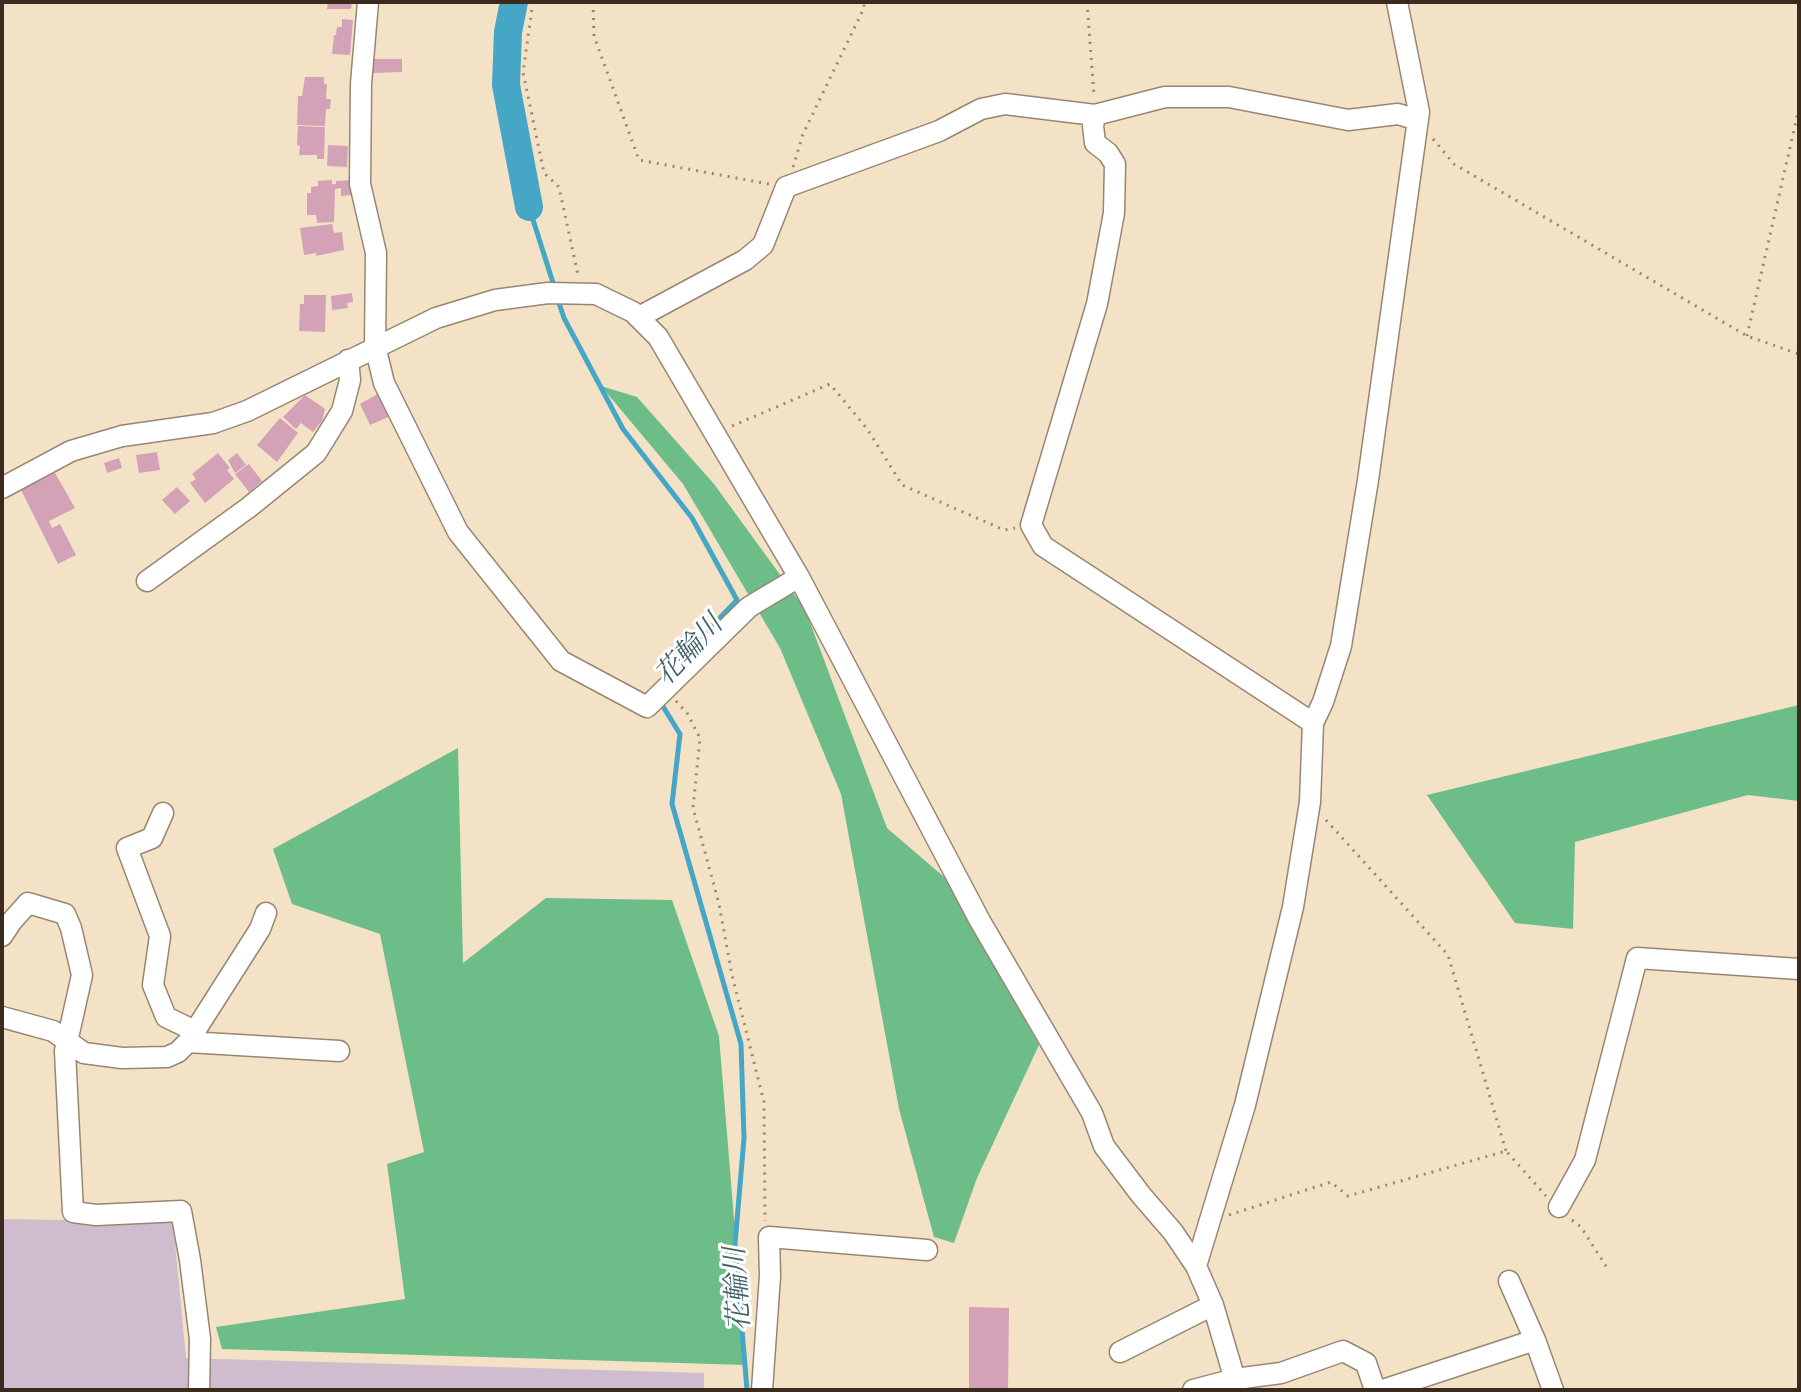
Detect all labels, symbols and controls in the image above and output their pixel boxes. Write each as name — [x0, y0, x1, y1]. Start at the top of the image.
water label: 花輪川 — [649, 609, 731, 693]
water label: 花輪川 — [719, 1246, 759, 1332]

